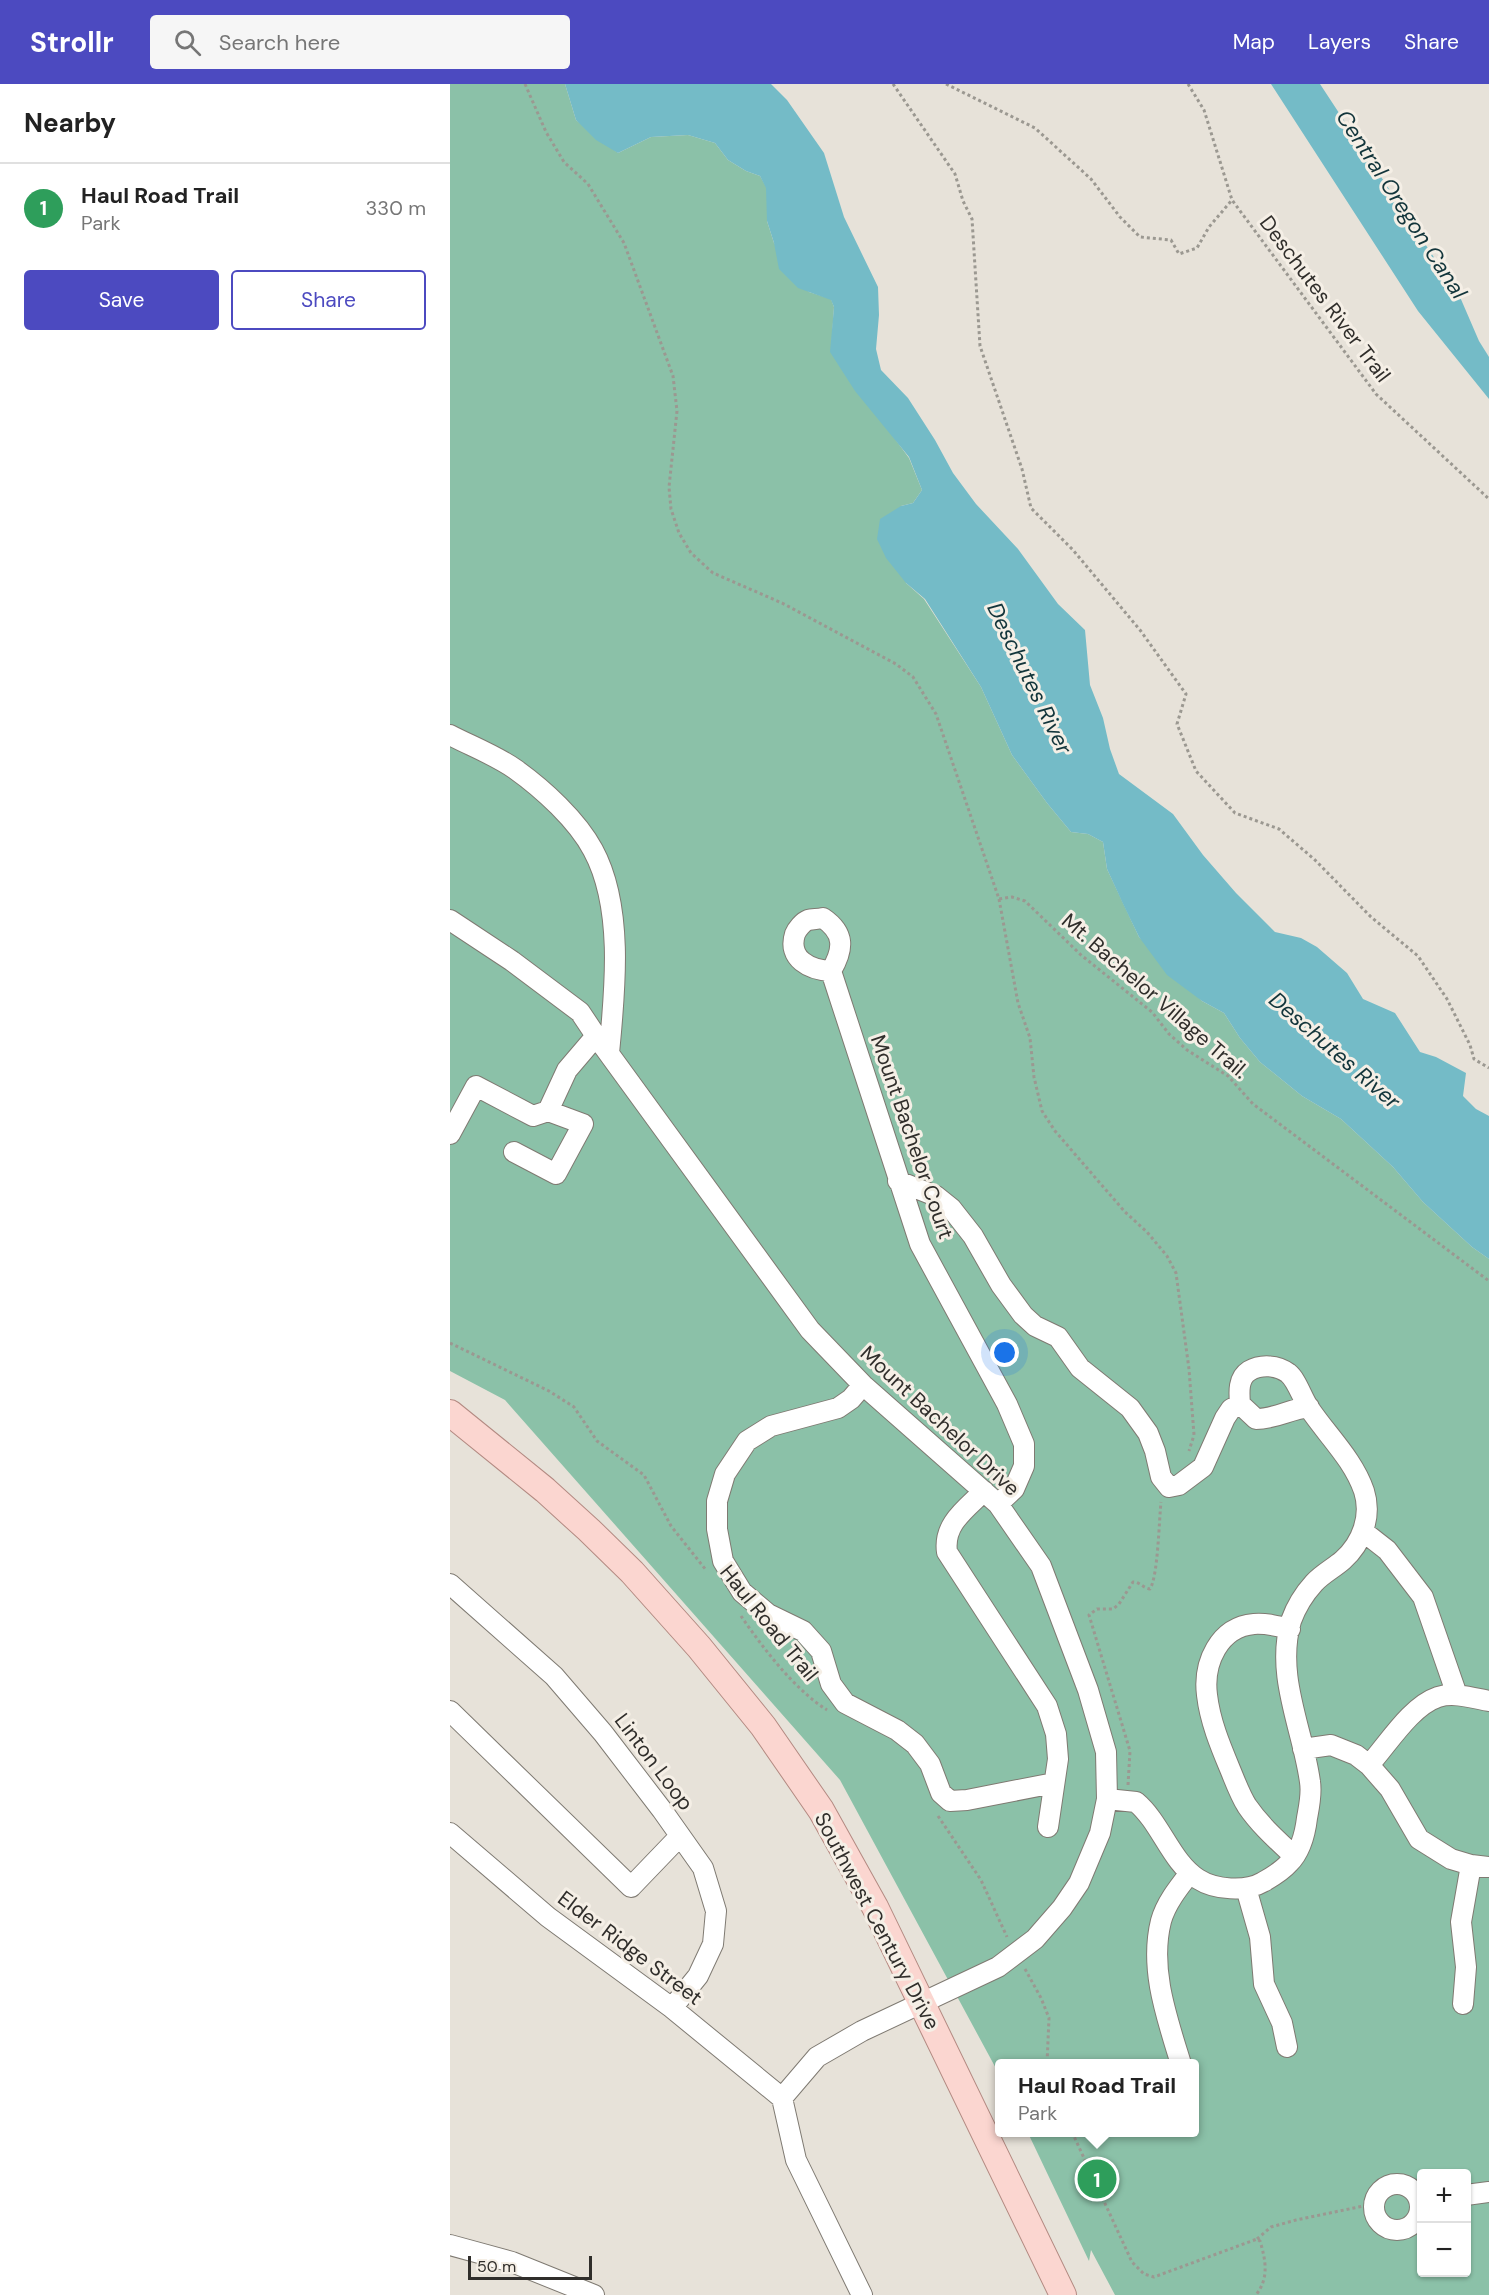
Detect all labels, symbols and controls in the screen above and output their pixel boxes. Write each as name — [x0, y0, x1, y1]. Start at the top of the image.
search box — [150, 15, 570, 69]
text: Strollr — [30, 24, 114, 61]
icon: search — [171, 26, 204, 59]
text: Search here — [219, 28, 340, 57]
text: Map — [1233, 28, 1275, 56]
text: Layers — [1308, 28, 1371, 56]
text: Share — [1404, 28, 1459, 56]
water label: Central Oregon Canal — [1330, 104, 1474, 305]
text: Nearby — [24, 106, 116, 140]
text: Haul Road Trail — [81, 181, 239, 210]
text: 1 — [40, 195, 47, 221]
text: 330 m — [366, 195, 426, 221]
text: Park — [81, 210, 121, 236]
street label: Deschutes River Trail — [1253, 210, 1397, 388]
button: Save — [24, 270, 219, 330]
button: Share — [231, 270, 426, 330]
water label: Deschutes River — [980, 598, 1079, 759]
street label: Mt. Bachelor Village Trail. — [1056, 907, 1254, 1085]
water label: Deschutes River — [1263, 985, 1407, 1116]
street label: Mount Bachelor Court — [864, 1031, 960, 1243]
your location — [990, 1338, 1019, 1367]
street label: Mount Bachelor Drive — [854, 1340, 1026, 1502]
street label: Haul Road Trail — [713, 1559, 825, 1687]
street label: Linton Loop — [608, 1708, 700, 1816]
street label: Southwest Century Drive — [808, 1807, 946, 2035]
street label: Elder Ridge Street — [552, 1884, 708, 2012]
popup — [995, 2059, 1199, 2137]
text: Haul Road Trail — [1018, 2071, 1176, 2100]
text: Park — [1018, 2100, 1057, 2126]
pin: 1 — [1078, 2156, 1116, 2202]
map controls — [1417, 2169, 1471, 2277]
button: + — [1417, 2169, 1471, 2223]
button: − — [1417, 2223, 1471, 2277]
scale bar — [468, 2253, 592, 2280]
text: 50 m — [477, 2256, 516, 2277]

